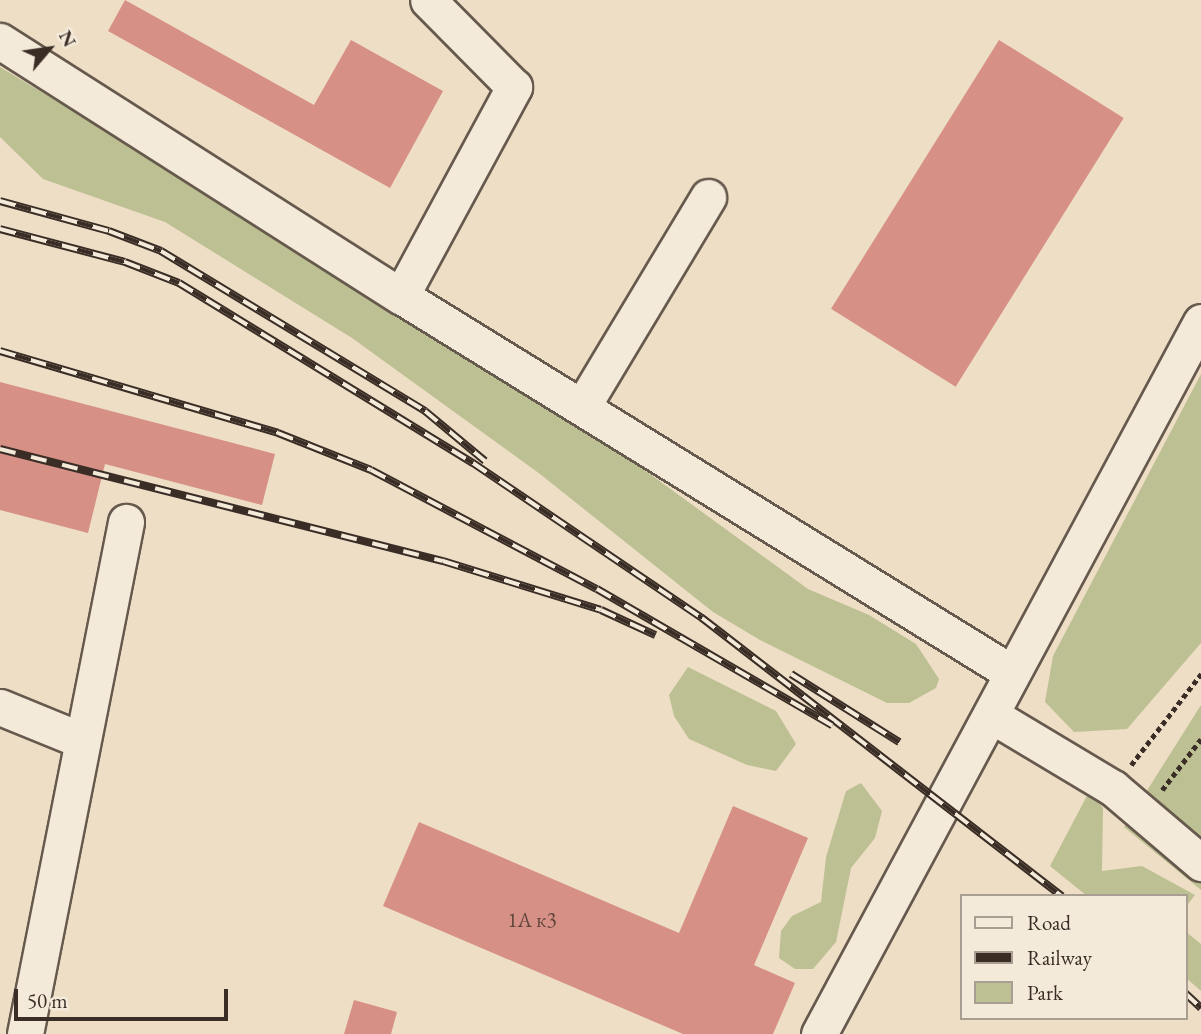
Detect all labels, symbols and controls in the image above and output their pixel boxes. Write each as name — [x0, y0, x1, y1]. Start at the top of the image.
north arrow — [14, 14, 84, 84]
text: N — [53, 26, 82, 51]
legend — [960, 894, 1187, 1020]
house number: 1А к3 — [508, 907, 556, 933]
text: Road — [1027, 909, 1071, 936]
text: Railway — [1027, 944, 1092, 971]
scale bar — [18, 974, 231, 1018]
text: Park — [1027, 979, 1063, 1006]
text: 50 m — [27, 987, 68, 1014]

